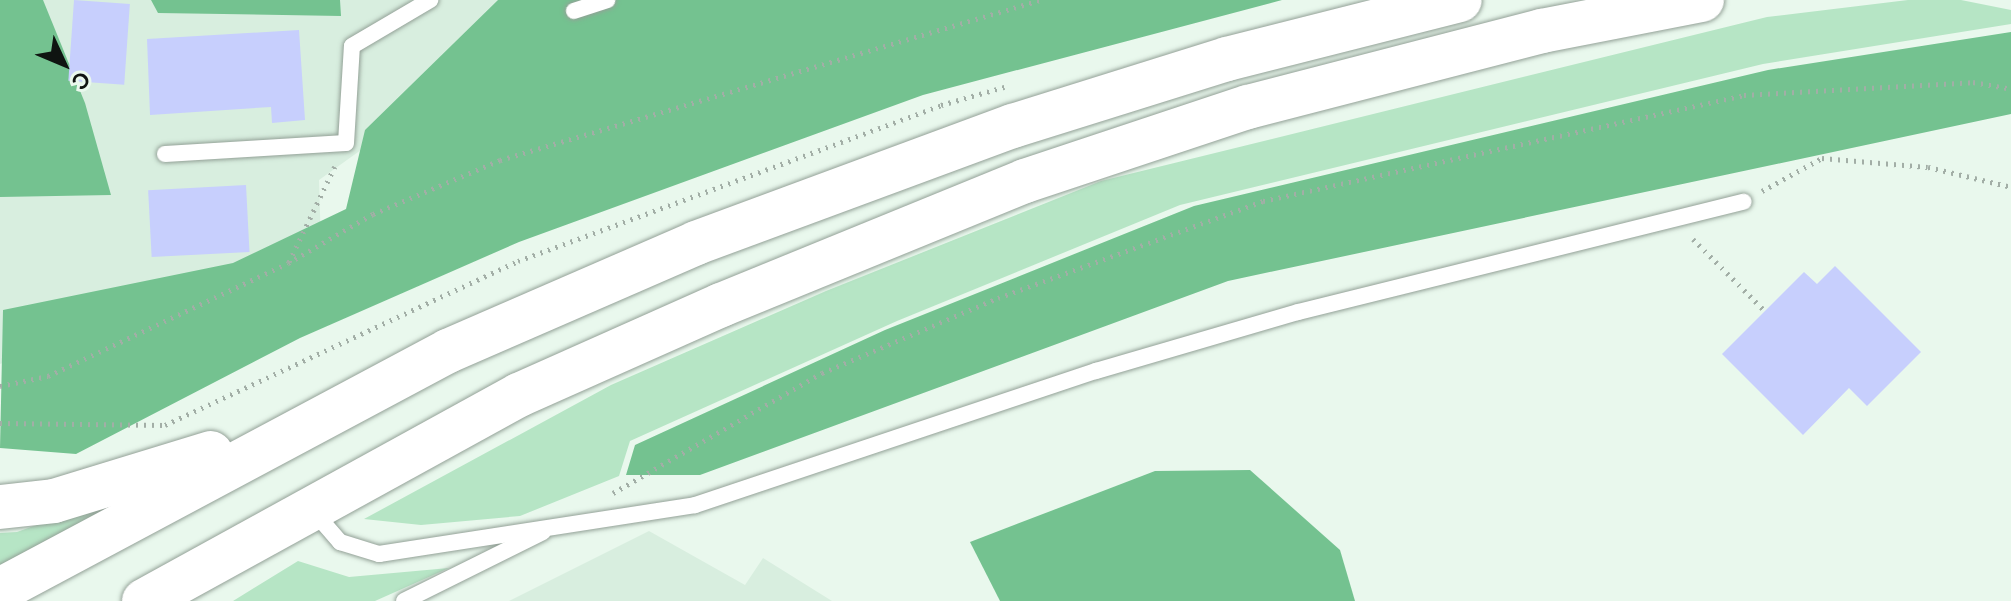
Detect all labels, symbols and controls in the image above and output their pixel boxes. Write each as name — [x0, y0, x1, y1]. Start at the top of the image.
north arrow — [24, 24, 104, 104]
text: С — [67, 66, 96, 95]

